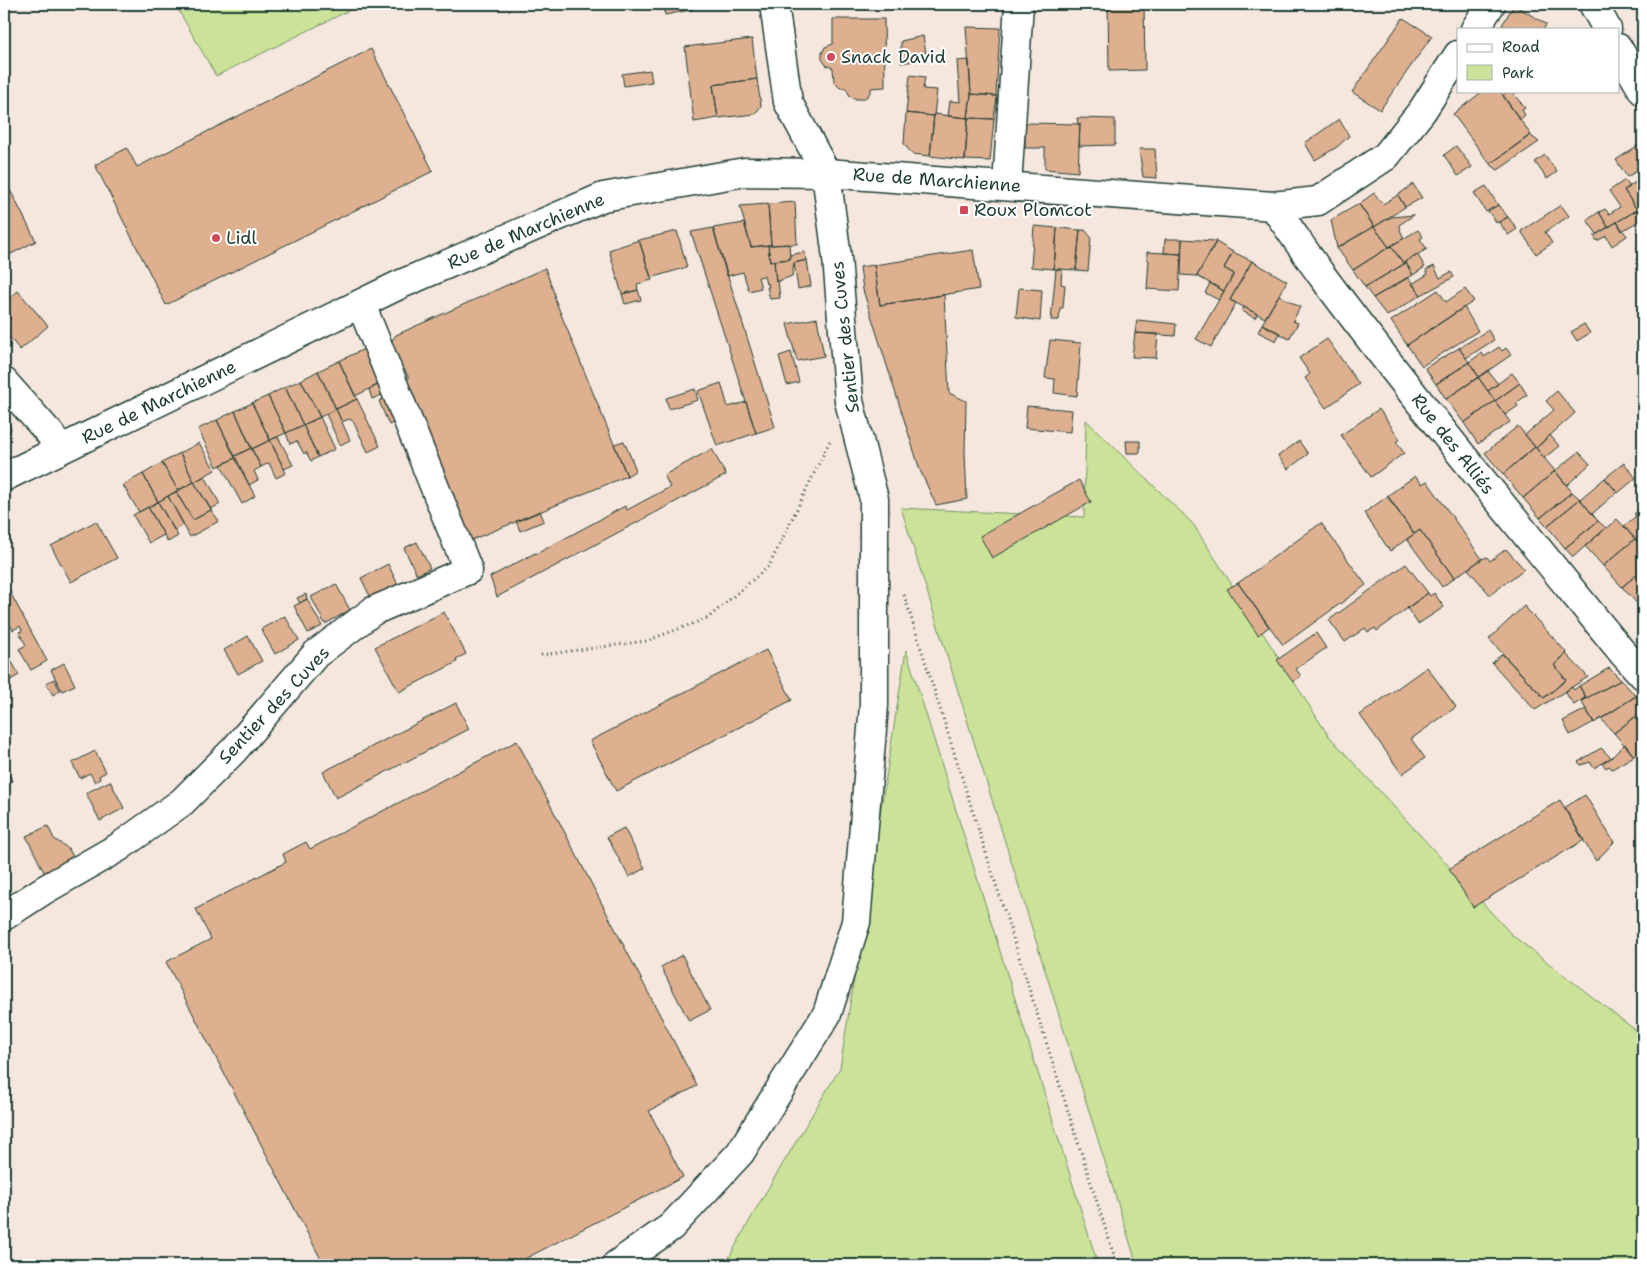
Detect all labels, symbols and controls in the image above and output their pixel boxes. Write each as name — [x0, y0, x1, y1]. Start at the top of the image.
legend — [1457, 28, 1620, 92]
text: Road — [1502, 37, 1540, 57]
place label: Snack David — [841, 45, 946, 69]
marker: Snack David — [825, 51, 837, 63]
text: Park — [1502, 63, 1534, 83]
street label: Rue de Marchienne — [852, 162, 1022, 198]
street label: Rue de Marchienne — [444, 187, 608, 275]
place label: Roux Plomcot — [974, 198, 1092, 222]
marker: Roux Plomcot — [958, 204, 970, 216]
place label: Lidl — [226, 226, 258, 250]
marker: Lidl — [210, 232, 222, 244]
street label: Sentier des Cuves — [825, 260, 865, 414]
street label: Rue de Marchienne — [78, 354, 240, 450]
street label: Rue des Alliés — [1406, 388, 1500, 500]
street label: Sentier des Cuves — [213, 641, 335, 769]

